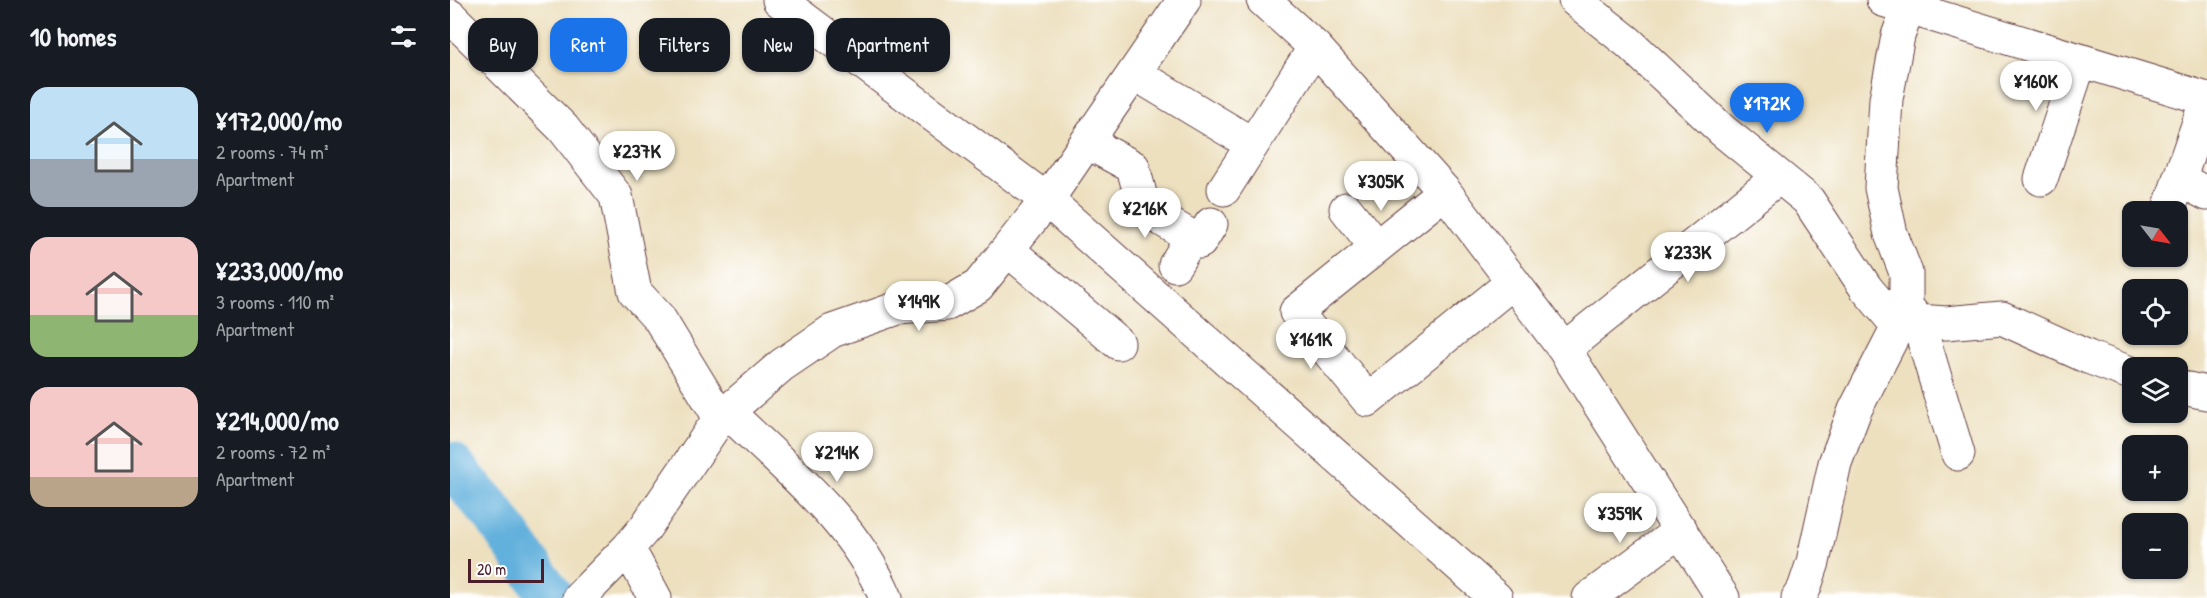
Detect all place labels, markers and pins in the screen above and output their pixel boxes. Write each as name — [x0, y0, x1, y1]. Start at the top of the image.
pin: ¥160K — [1994, 61, 2078, 112]
pin: ¥172K — [1725, 83, 1809, 134]
pin: ¥237K — [595, 131, 679, 182]
pin: ¥305K — [1339, 161, 1423, 212]
pin: ¥216K — [1103, 188, 1187, 239]
pin: ¥233K — [1646, 232, 1730, 283]
pin: ¥149K — [877, 281, 961, 332]
pin: ¥161K — [1269, 319, 1353, 370]
pin: ¥214K — [795, 432, 879, 483]
pin: ¥359K — [1578, 493, 1662, 544]

